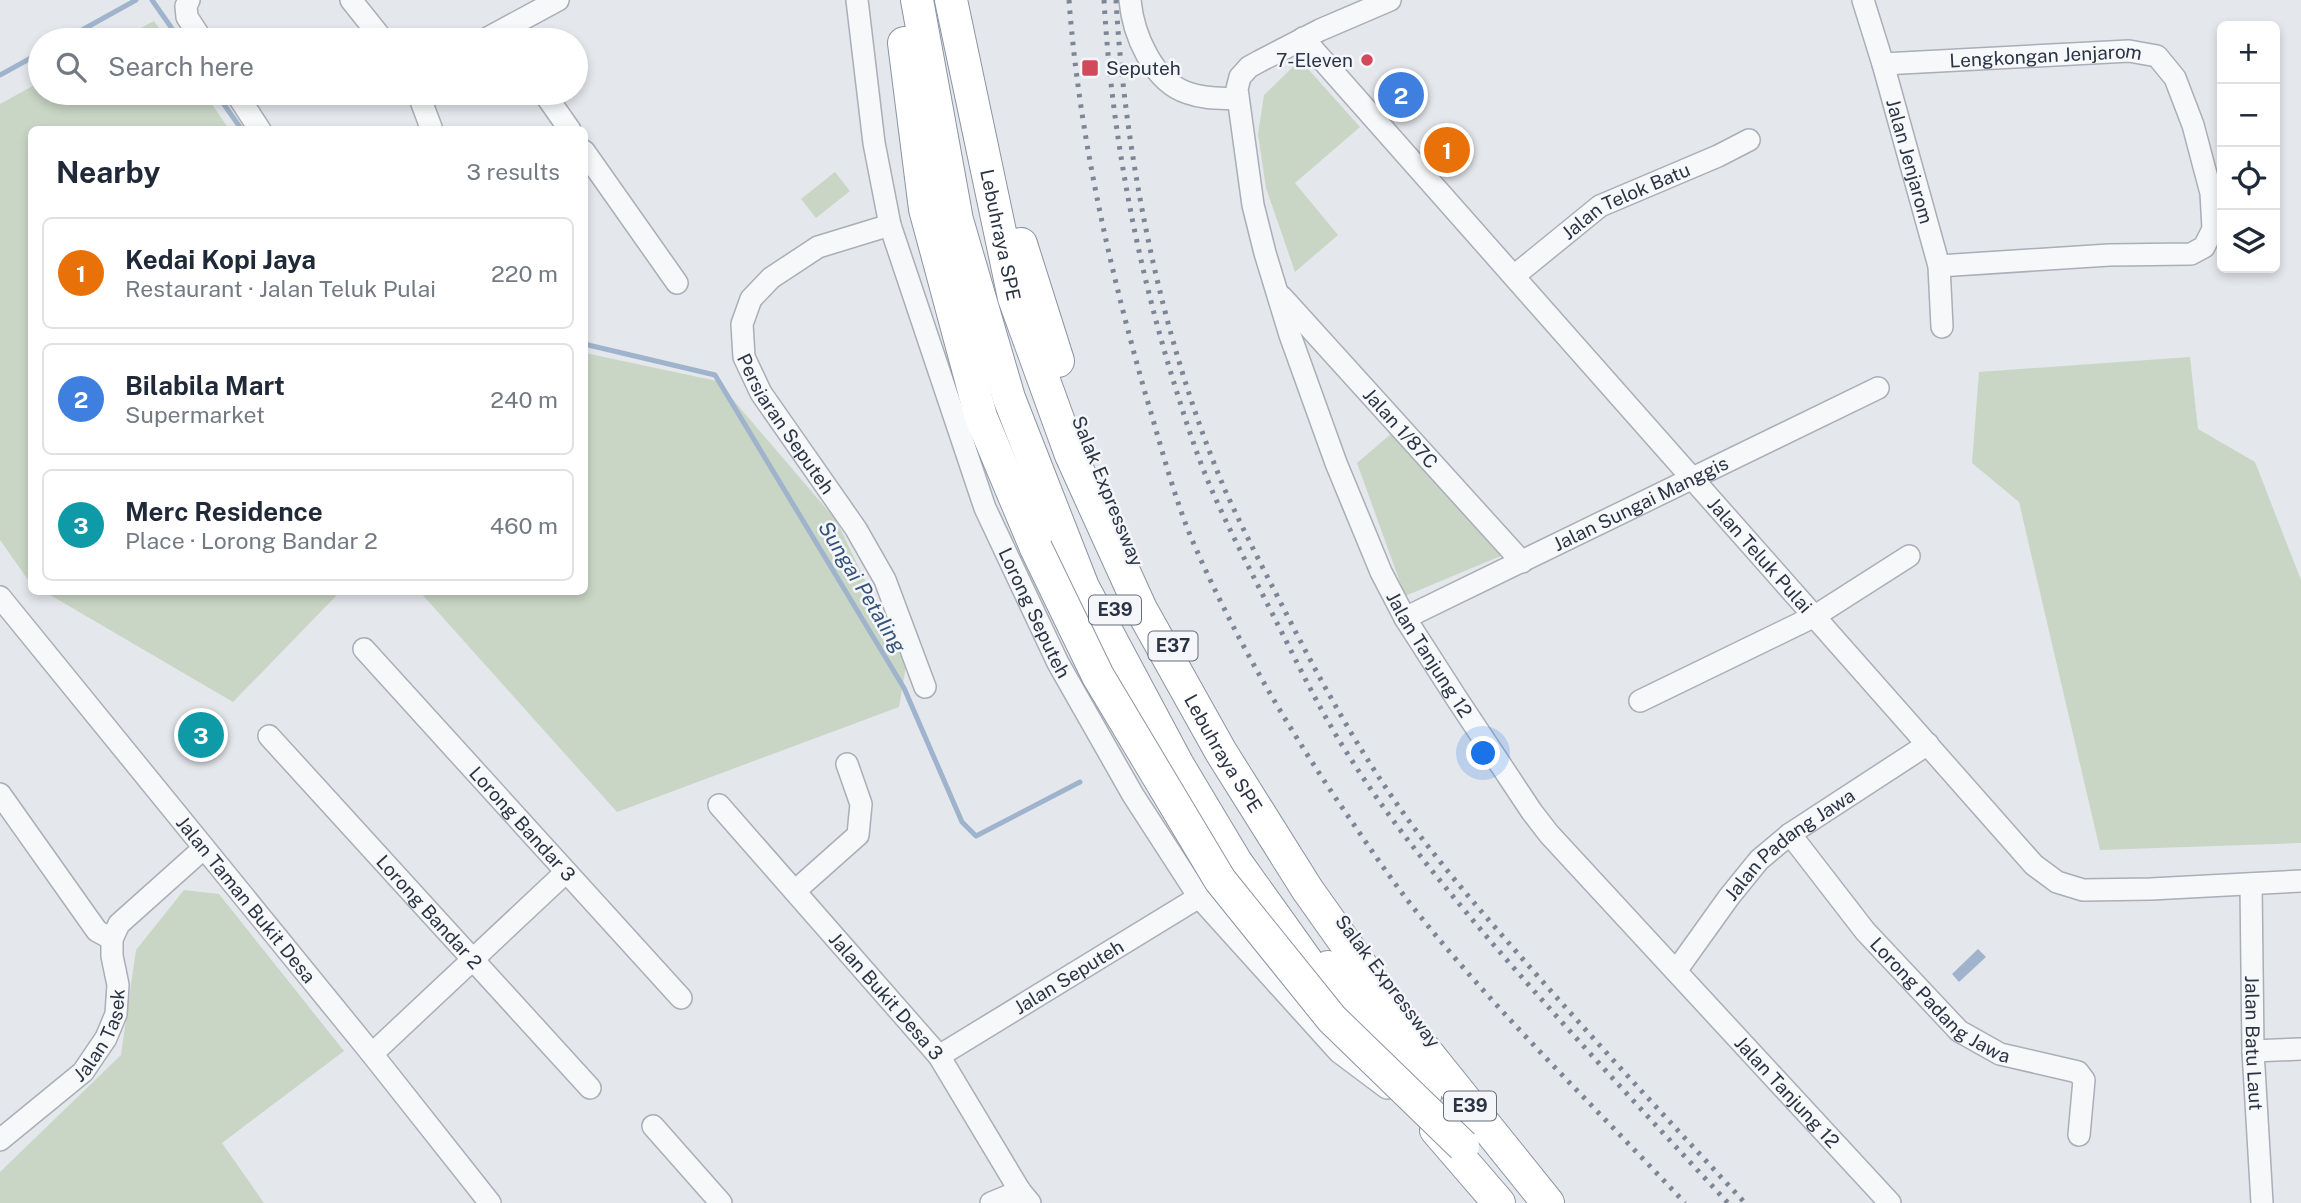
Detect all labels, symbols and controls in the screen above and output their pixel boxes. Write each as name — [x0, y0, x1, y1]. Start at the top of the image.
map controls — [2217, 21, 2280, 273]
button: + — [2217, 21, 2280, 84]
search box — [28, 28, 588, 105]
street label: Lengkongan Jenjarom — [1949, 40, 2144, 71]
icon: search — [52, 48, 90, 86]
place label: 7-Eleven — [1276, 49, 1353, 71]
text: Search here — [108, 51, 254, 82]
marker: 7-Eleven — [1359, 52, 1375, 68]
place label: Seputeh — [1106, 57, 1181, 79]
marker: Seputeh — [1080, 58, 1100, 78]
pin: 2 — [1378, 69, 1424, 121]
button: − — [2217, 84, 2280, 147]
street label: Jalan Jenjarom — [1882, 96, 1938, 226]
pin: 1 — [1424, 124, 1470, 176]
button: locate — [2217, 147, 2280, 210]
text: Nearby — [56, 154, 160, 190]
text: 3 results — [466, 158, 560, 185]
street label: Jalan Telok Batu — [1557, 158, 1693, 244]
street label: Lebuhraya SPE — [976, 167, 1025, 303]
button: layers — [2217, 210, 2280, 273]
text: Kedai Kopi Jaya — [125, 244, 316, 275]
text: 1 — [76, 260, 86, 287]
text: 220 m — [491, 260, 558, 287]
text: Restaurant · Jalan Teluk Pulai — [125, 275, 436, 302]
street label: Persiaran Seputeh — [733, 350, 839, 498]
text: Bilabila Mart — [125, 370, 285, 401]
street label: Jalan 1/87C — [1359, 384, 1443, 473]
text: 2 — [74, 386, 88, 413]
text: 240 m — [490, 386, 558, 413]
text: Supermarket — [125, 401, 265, 428]
street label: Salak Expressway — [1068, 413, 1148, 569]
street label: Jalan Sungai Manggis — [1550, 452, 1732, 555]
street label: Jalan Teluk Pulai — [1703, 493, 1817, 617]
text: Merc Residence — [125, 496, 323, 527]
text: 3 — [73, 512, 89, 539]
text: 460 m — [490, 512, 558, 539]
water label: Sungai Petaling — [813, 516, 912, 658]
text: Place · Lorong Bandar 2 — [125, 527, 378, 554]
street label: Lorong Seputeh — [994, 544, 1075, 682]
street label: Jalan Tanjung 12 — [1382, 588, 1477, 721]
road number: E39 — [1089, 596, 1141, 624]
road number: E37 — [1148, 632, 1198, 660]
street label: Lebuhraya SPE — [1180, 690, 1267, 816]
pin: 3 — [178, 709, 224, 761]
your location — [1466, 736, 1500, 770]
street label: Lorong Bandar 3 — [465, 762, 580, 885]
street label: Jalan Padang Jawa — [1720, 784, 1859, 905]
street label: Jalan Taman Bukit Desa — [172, 812, 320, 987]
street label: Lorong Bandar 2 — [372, 850, 487, 973]
street label: Salak Expressway — [1331, 910, 1445, 1052]
street label: Jalan Bukit Desa 3 — [825, 928, 948, 1064]
street label: Lorong Padang Jawa — [1866, 933, 2012, 1067]
street label: Jalan Seputeh — [1010, 935, 1127, 1019]
street label: Jalan Batu Laut — [2241, 975, 2268, 1111]
street label: Jalan Tasek — [69, 988, 129, 1086]
street label: Jalan Tanjung 12 — [1730, 1032, 1844, 1152]
road number: E39 — [1444, 1092, 1496, 1120]

